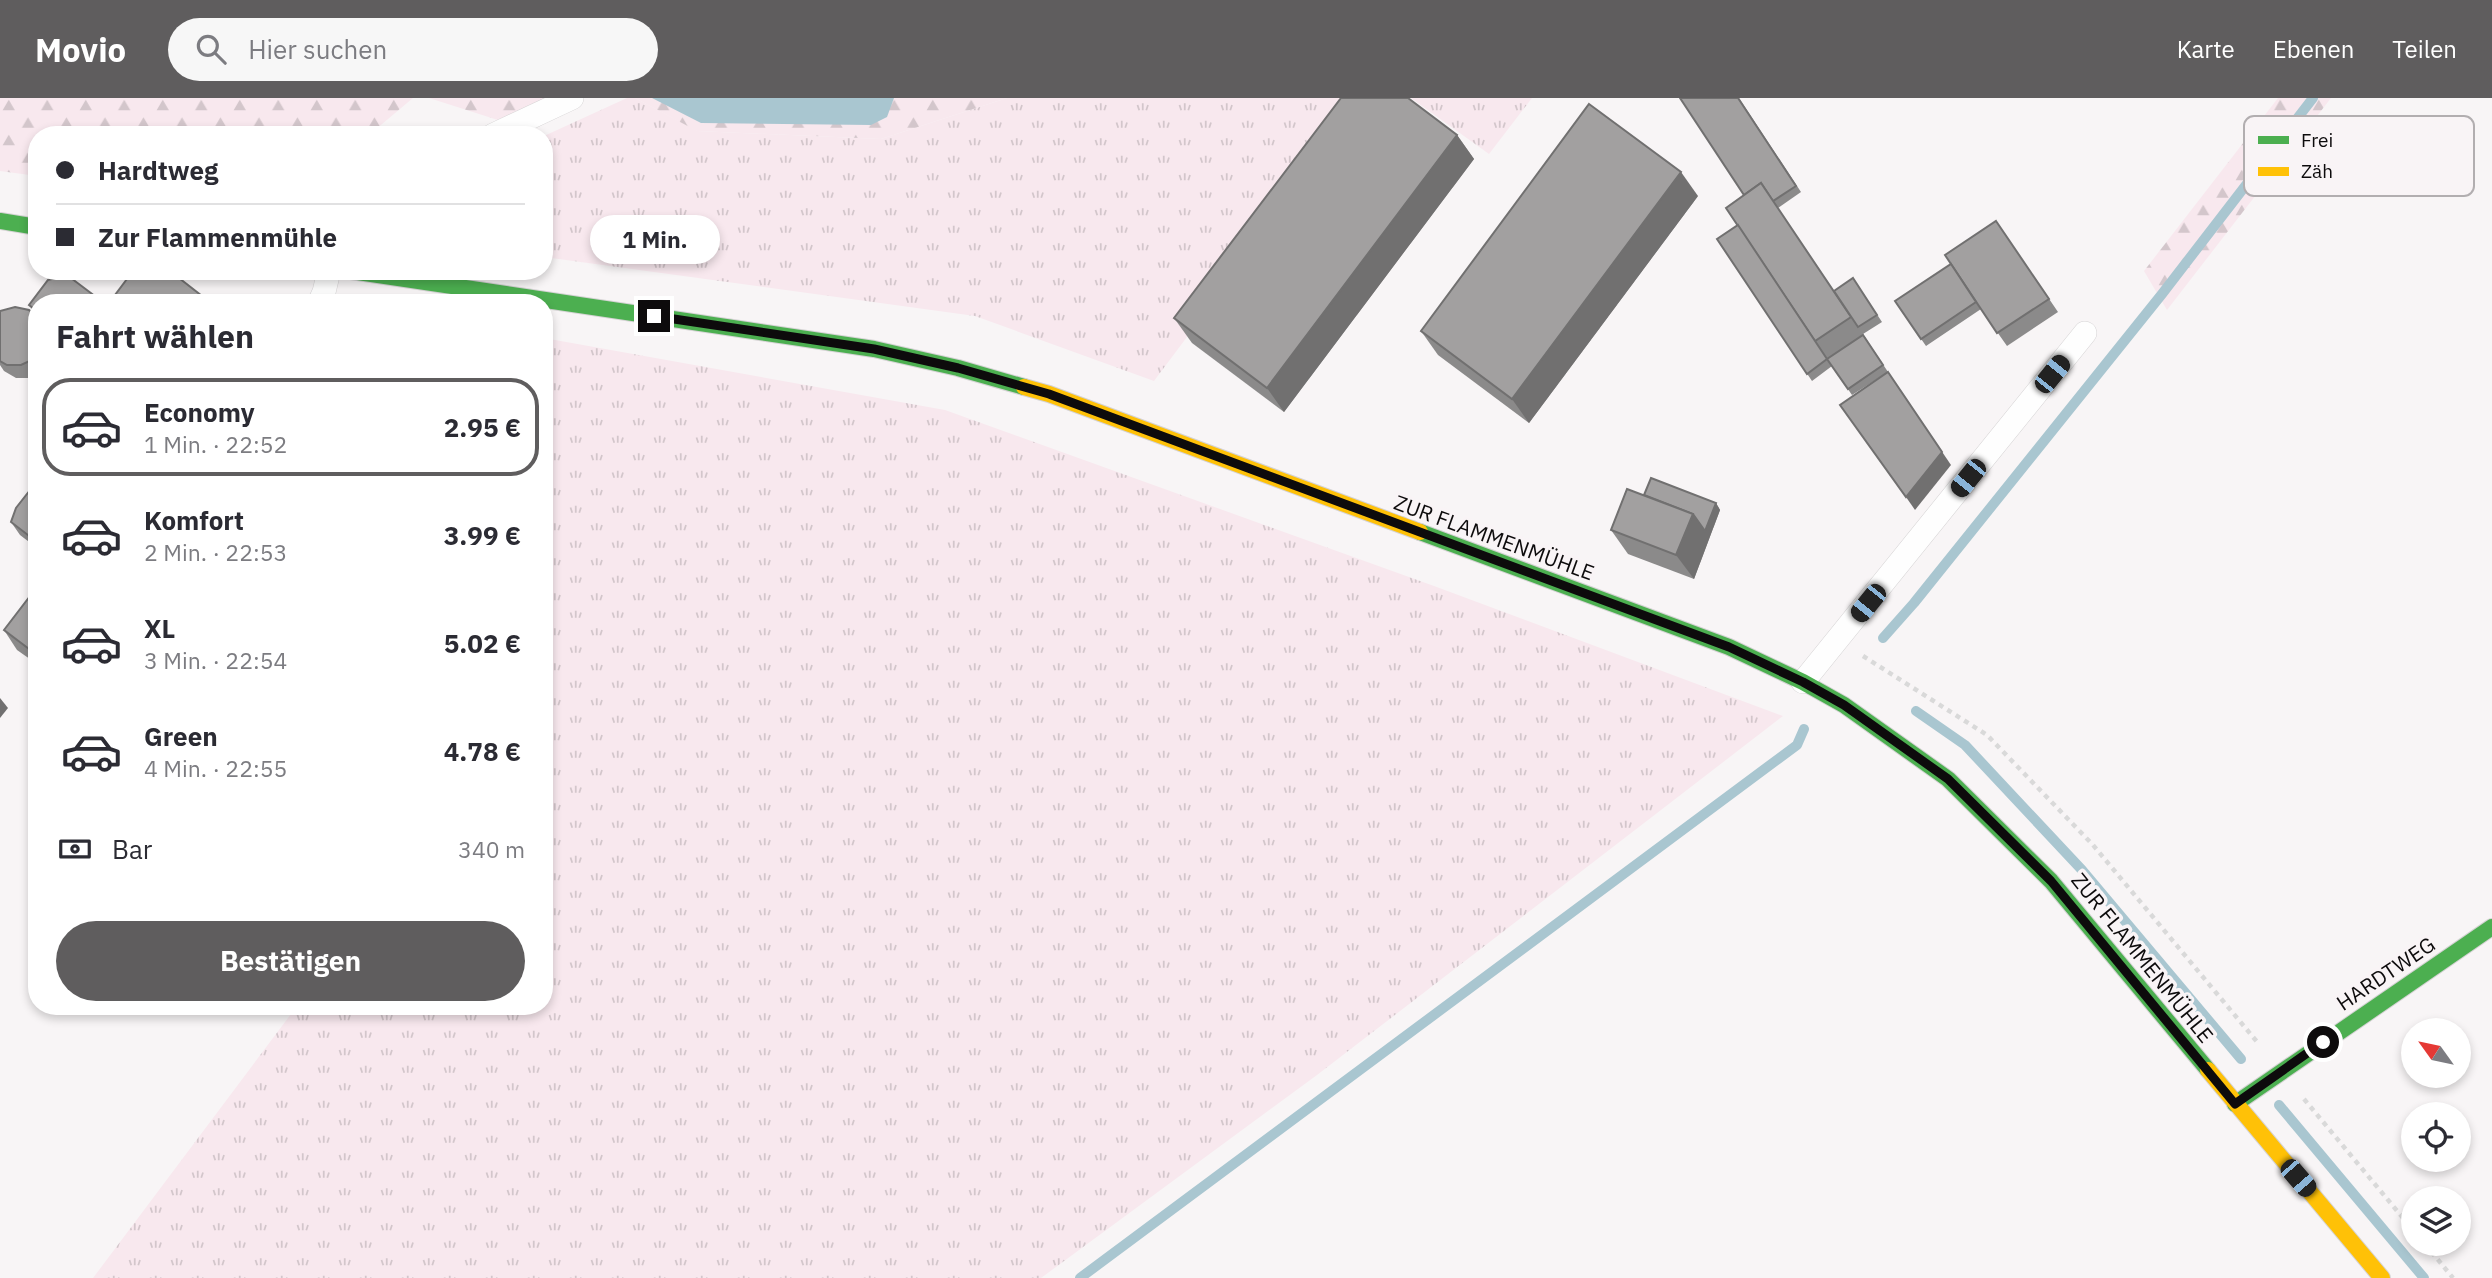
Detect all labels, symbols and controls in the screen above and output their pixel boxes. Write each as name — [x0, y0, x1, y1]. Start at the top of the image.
search box — [168, 18, 658, 81]
text: Movio — [35, 28, 126, 71]
icon: search — [192, 30, 230, 68]
text: Hier suchen — [248, 32, 387, 66]
text: Karte — [2177, 33, 2235, 65]
text: Ebenen — [2273, 33, 2354, 65]
text: Teilen — [2392, 33, 2457, 65]
legend — [2244, 116, 2474, 196]
text: Frei — [2301, 128, 2333, 152]
text: Hardtweg — [98, 153, 218, 187]
text: Zäh — [2301, 159, 2333, 183]
callout: 1 Min. — [589, 214, 719, 264]
text: Zur Flammenmühle — [98, 220, 337, 254]
text: 1 Min. — [622, 224, 688, 254]
route end — [638, 300, 670, 332]
text: Fahrt wählen — [56, 315, 254, 357]
car — [2031, 351, 2074, 397]
text: Economy — [144, 395, 255, 429]
icon: car — [60, 396, 123, 459]
text: 2.95 € — [444, 410, 521, 444]
text: 1 Min. · 22:52 — [144, 429, 287, 459]
car — [1947, 455, 1990, 501]
street label: ZUR FLAMMENMÜHLE — [1390, 488, 1598, 586]
text: Komfort — [144, 503, 244, 537]
icon: car — [60, 504, 123, 567]
text: 3.99 € — [444, 518, 521, 552]
text: 2 Min. · 22:53 — [144, 537, 287, 567]
car — [1847, 580, 1890, 626]
text: XL — [144, 611, 175, 645]
icon: car — [60, 612, 123, 675]
text: 5.02 € — [444, 626, 521, 660]
text: 3 Min. · 22:54 — [144, 645, 287, 675]
text: Green — [144, 719, 218, 753]
icon: car — [60, 720, 123, 783]
text: 4.78 € — [444, 734, 521, 768]
text: 4 Min. · 22:55 — [144, 753, 287, 783]
icon: cash — [56, 830, 94, 868]
text: Bar — [112, 832, 152, 866]
text: 340 m — [458, 834, 525, 864]
street label: ZUR FLAMMENMÜHLE — [2065, 867, 2220, 1048]
button: Bestätigen — [56, 921, 525, 1001]
street label: HARDTWEG — [2331, 930, 2440, 1016]
north arrow — [2401, 1018, 2471, 1088]
map controls — [2401, 1018, 2471, 1256]
route start — [2307, 1026, 2339, 1058]
button: locate — [2401, 1102, 2471, 1172]
car — [2277, 1155, 2320, 1201]
button: layers — [2401, 1186, 2471, 1256]

